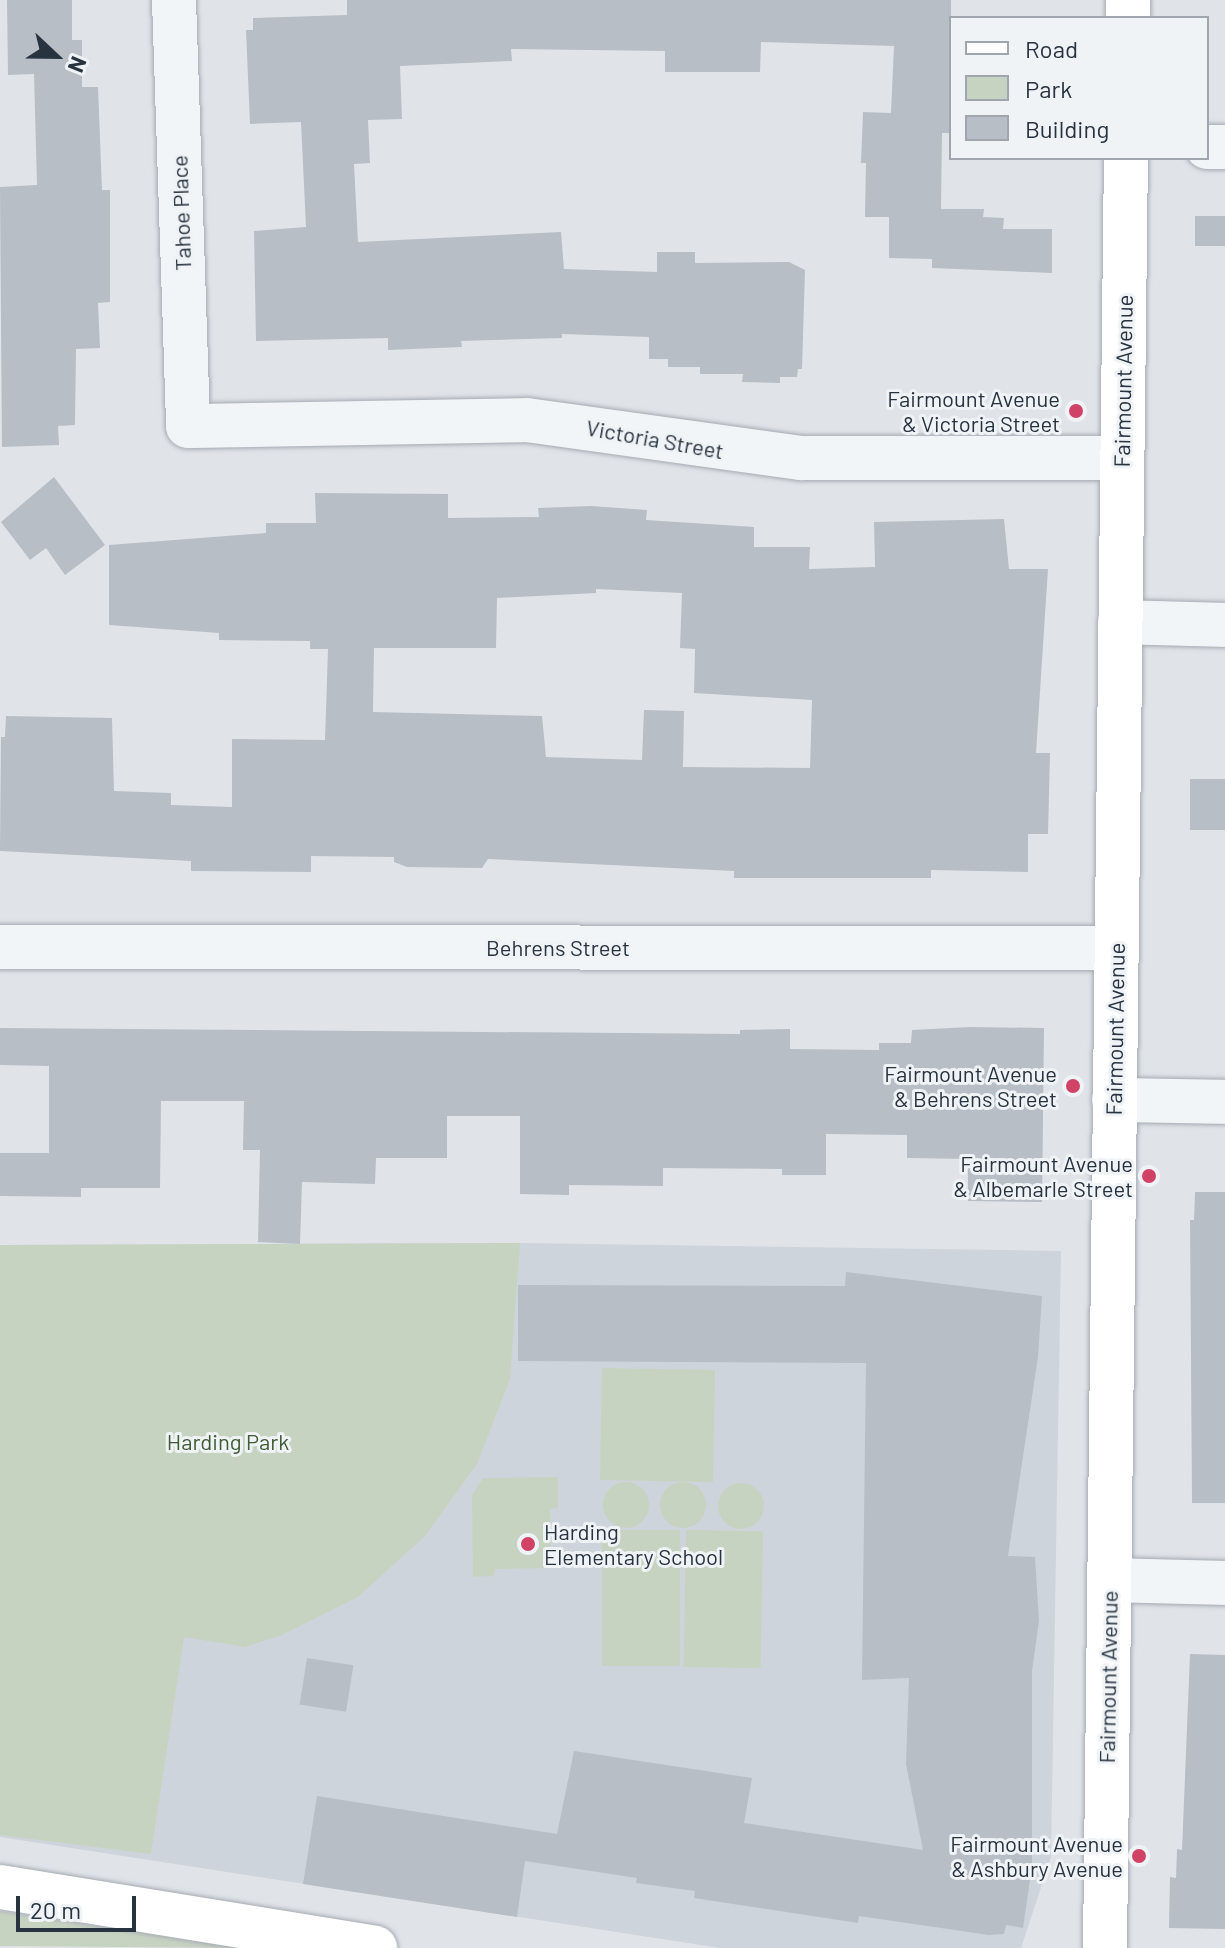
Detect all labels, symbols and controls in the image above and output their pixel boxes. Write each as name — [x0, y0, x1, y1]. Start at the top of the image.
north arrow — [16, 16, 96, 96]
legend — [949, 16, 1209, 160]
text: Road — [1025, 34, 1078, 63]
text: N — [63, 53, 93, 77]
text: Park — [1025, 74, 1072, 103]
text: Building — [1025, 114, 1109, 143]
street label: Tahoe Place — [166, 155, 196, 271]
street label: Fairmount Avenue — [1108, 294, 1138, 468]
place label: Fairmount Avenue & Victoria Street — [887, 385, 1060, 436]
marker: Fairmount Avenue & Victoria Street — [1067, 402, 1085, 420]
street label: Victoria Street — [584, 414, 726, 464]
street label: Behrens Street — [486, 935, 630, 961]
street label: Fairmount Avenue — [1100, 942, 1130, 1116]
place label: Fairmount Avenue & Behrens Street — [884, 1060, 1057, 1112]
marker: Fairmount Avenue & Behrens Street — [1064, 1077, 1082, 1095]
place label: Fairmount Avenue & Albemarle Street — [953, 1150, 1133, 1202]
marker: Fairmount Avenue & Albemarle Street — [1140, 1167, 1158, 1185]
park label: Harding Park — [167, 1429, 289, 1455]
place label: Harding Elementary School — [544, 1518, 723, 1570]
marker: Harding Elementary School — [519, 1535, 537, 1553]
street label: Fairmount Avenue — [1093, 1590, 1123, 1764]
place label: Fairmount Avenue & Ashbury Avenue — [950, 1830, 1123, 1882]
marker: Fairmount Avenue & Ashbury Avenue — [1130, 1847, 1148, 1865]
scale bar — [20, 1880, 140, 1930]
text: 20 m — [30, 1895, 81, 1924]

